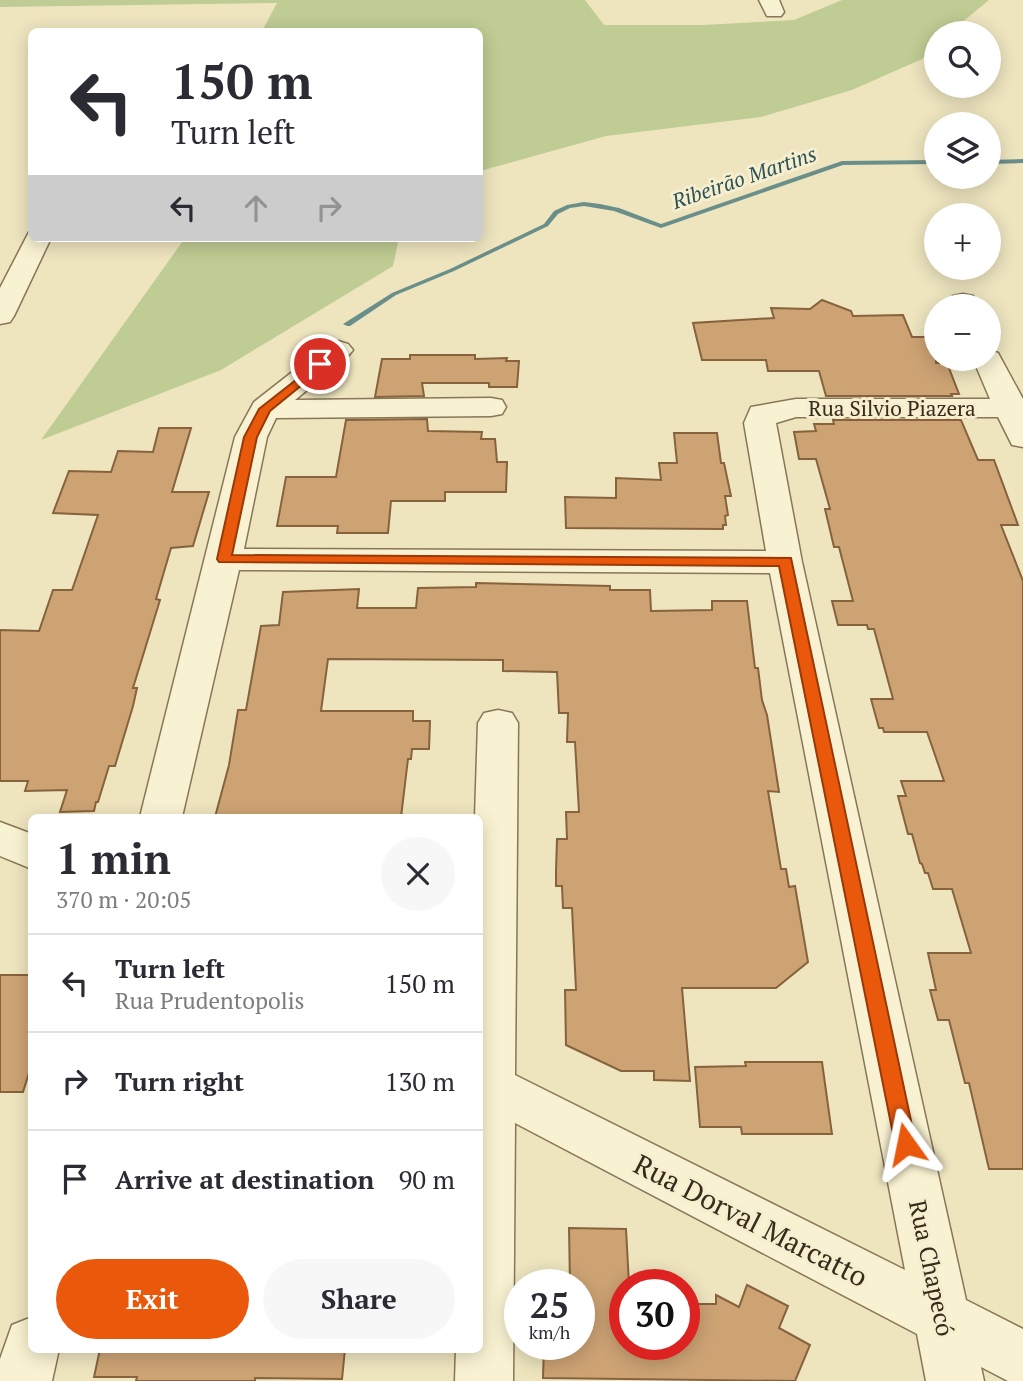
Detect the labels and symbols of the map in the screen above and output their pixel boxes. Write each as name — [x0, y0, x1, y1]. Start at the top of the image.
water label: Ribeirão Martins — [667, 139, 820, 215]
pin — [290, 334, 350, 394]
street label: Rua Silvio Piazera — [808, 394, 976, 422]
position arrow — [869, 1107, 943, 1181]
street label: Rua Dorval Marcatto — [628, 1145, 874, 1295]
street label: Rua Chapecó — [902, 1197, 962, 1339]
speed limit sign: 30 — [609, 1269, 700, 1360]

